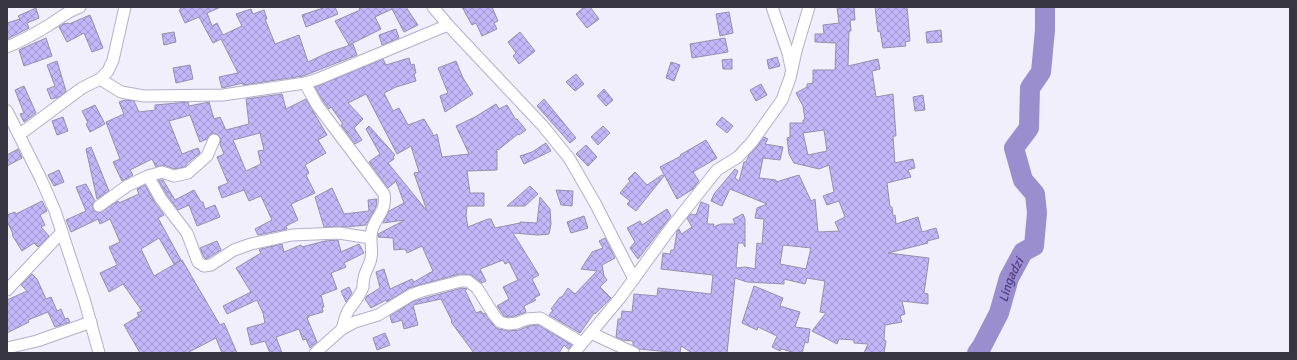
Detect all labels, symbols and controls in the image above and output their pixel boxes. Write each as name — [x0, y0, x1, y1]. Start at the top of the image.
water label: Lingadzi — [996, 254, 1028, 304]

